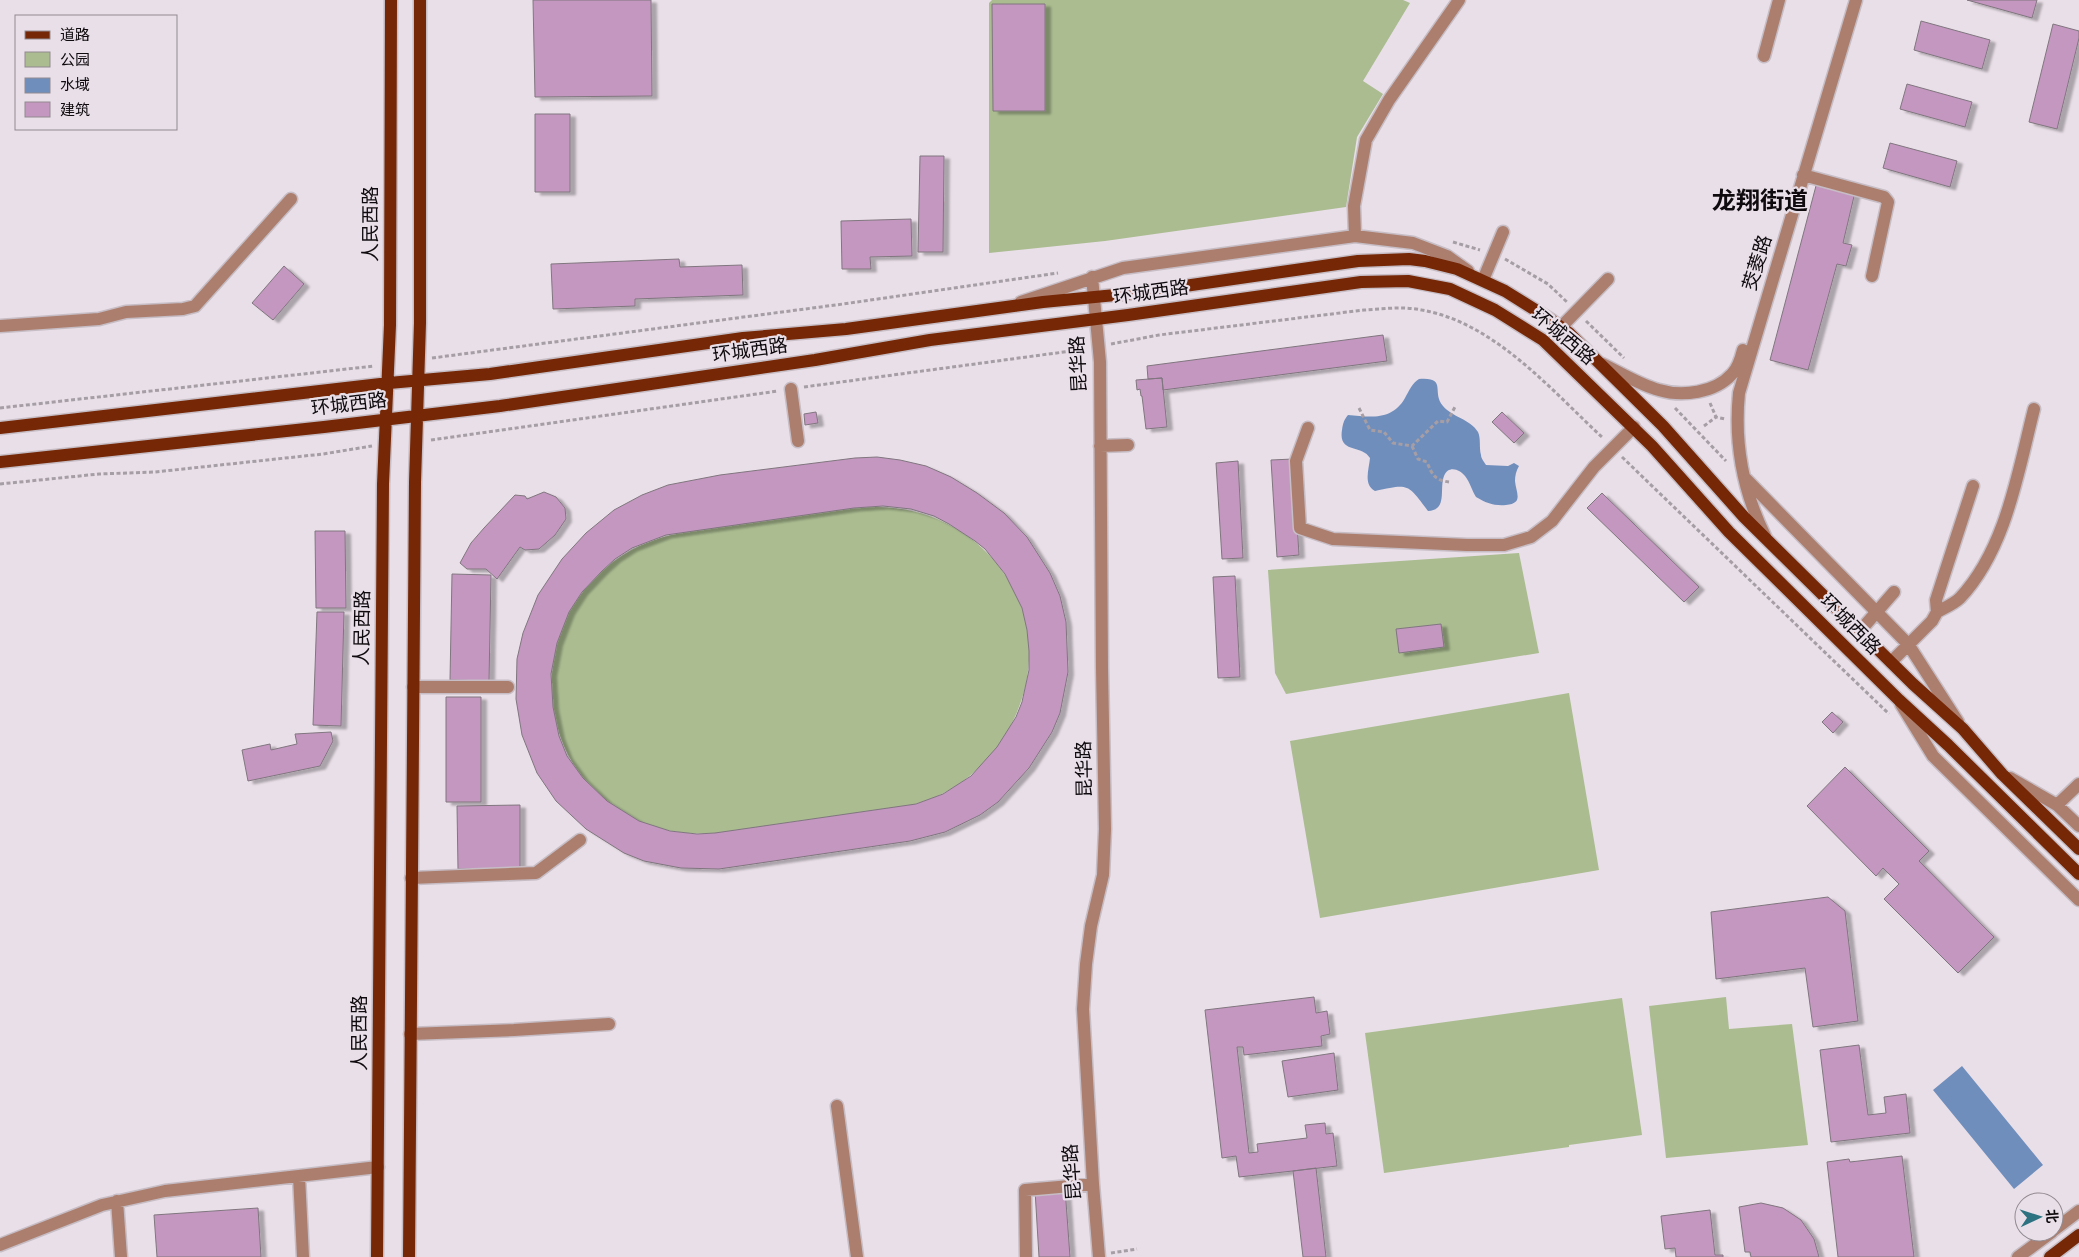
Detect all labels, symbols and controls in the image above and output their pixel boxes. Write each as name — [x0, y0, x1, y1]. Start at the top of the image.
legend — [15, 15, 178, 130]
text: 道路 — [60, 26, 90, 45]
text: 公园 — [60, 51, 90, 70]
text: 水域 — [60, 76, 90, 95]
text: 建筑 — [60, 101, 90, 120]
street label: 人民西路 — [360, 186, 383, 262]
district label: 龙翔街道 — [1712, 187, 1808, 216]
street label: 茭菱路 — [1739, 232, 1777, 294]
street label: 环城西路 — [1112, 276, 1190, 310]
street label: 环城西路 — [1526, 304, 1600, 370]
street label: 环城西路 — [711, 334, 789, 368]
street label: 昆华路 — [1066, 335, 1092, 393]
street label: 环城西路 — [310, 389, 388, 421]
street label: 人民西路 — [351, 590, 375, 666]
street label: 环城西路 — [1815, 590, 1885, 660]
street label: 昆华路 — [1073, 740, 1097, 798]
street label: 人民西路 — [349, 995, 372, 1071]
street label: 昆华路 — [1060, 1143, 1086, 1201]
north arrow — [2014, 1192, 2064, 1242]
text: 北 — [2043, 1209, 2060, 1224]

